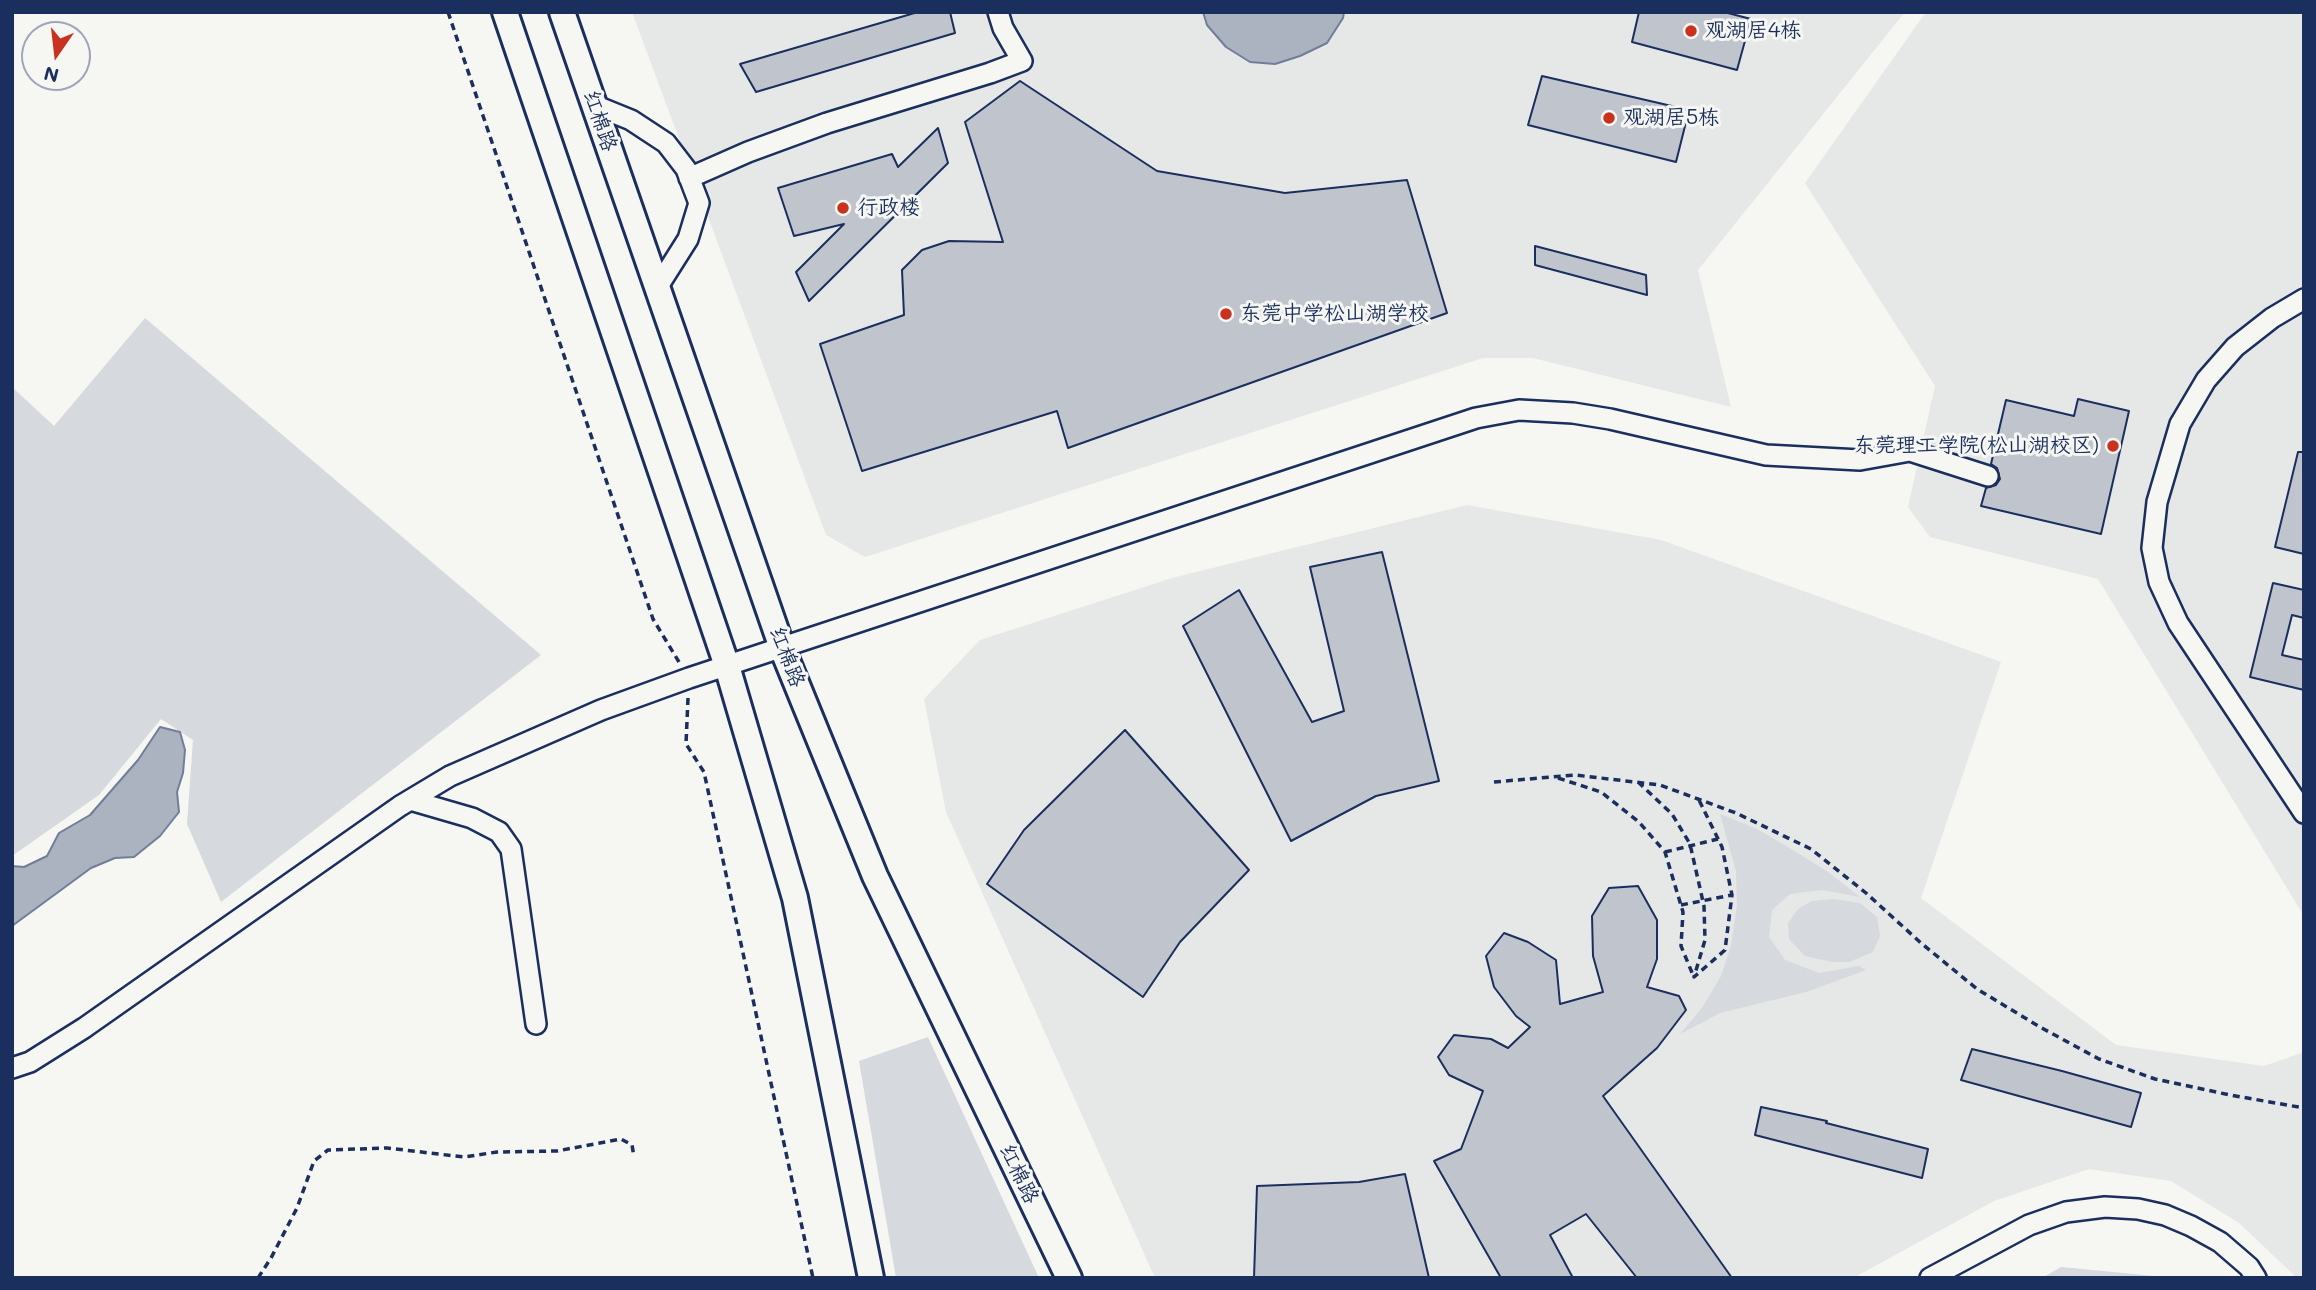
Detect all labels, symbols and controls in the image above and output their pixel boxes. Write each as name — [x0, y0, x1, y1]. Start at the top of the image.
place label: 观湖居4栋 — [1705, 18, 1801, 44]
north arrow — [21, 21, 91, 91]
marker: 观湖居4栋 — [1683, 23, 1699, 39]
text: N — [41, 61, 61, 89]
street label: 红棉路 — [578, 87, 622, 155]
place label: 观湖居5栋 — [1623, 105, 1719, 131]
marker: 观湖居5栋 — [1601, 110, 1617, 126]
place label: 行政楼 — [857, 195, 920, 221]
marker: 行政楼 — [835, 200, 851, 216]
place label: 东莞中学松山湖学校 — [1240, 301, 1429, 327]
marker: 东莞中学松山湖学校 — [1218, 306, 1234, 322]
place label: 东莞理工学院(松山湖校区) — [1854, 433, 2099, 459]
marker: 东莞理工学院(松山湖校区) — [2105, 438, 2121, 454]
street label: 红棉路 — [764, 623, 810, 691]
street label: 红棉路 — [994, 1140, 1044, 1208]

